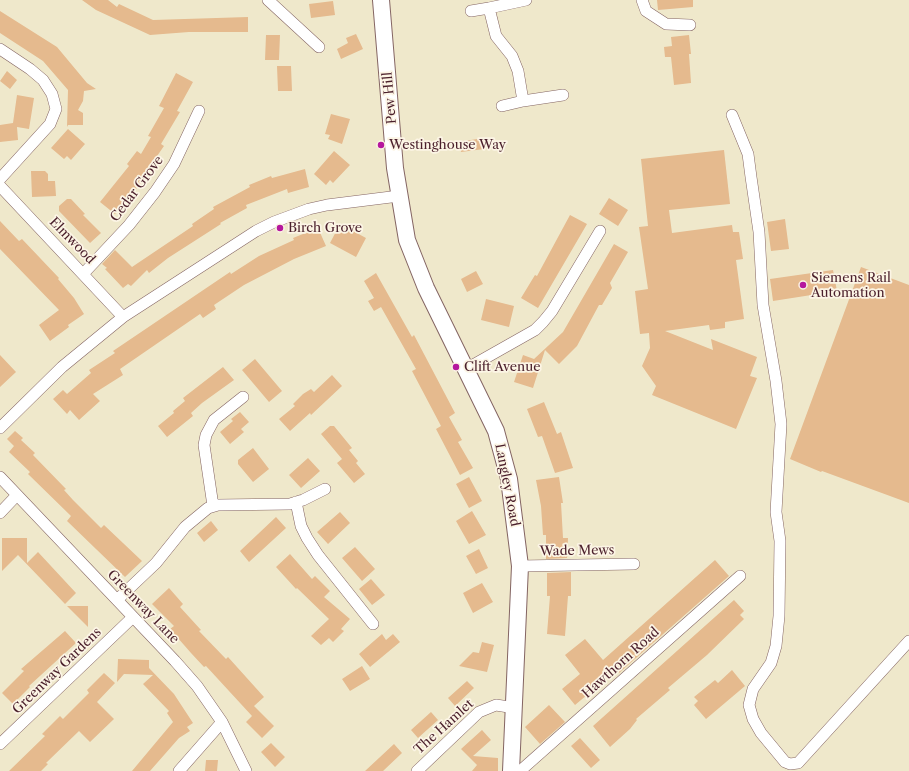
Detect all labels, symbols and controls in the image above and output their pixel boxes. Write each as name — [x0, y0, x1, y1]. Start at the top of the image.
street label: Pew Hill — [380, 71, 400, 125]
place label: Westinghouse Way — [389, 137, 506, 153]
marker: Westinghouse Way — [376, 140, 386, 150]
street label: Cedar Grove — [107, 153, 167, 225]
street label: Elmwood — [46, 214, 98, 268]
place label: Birch Grove — [288, 220, 362, 236]
marker: Birch Grove — [275, 223, 285, 233]
place label: Siemens Rail Automation — [811, 270, 891, 301]
marker: Siemens Rail Automation — [798, 280, 808, 290]
place label: Clift Avenue — [464, 359, 540, 375]
marker: Clift Avenue — [451, 362, 461, 372]
street label: Langley Road — [491, 442, 523, 528]
street label: Wade Mews — [540, 543, 614, 559]
street label: Greenway Lane — [104, 567, 182, 647]
street label: Hawthorn Road — [579, 624, 663, 702]
street label: Greenway Gardens — [9, 625, 105, 717]
street label: The Hamlet — [411, 696, 477, 758]

